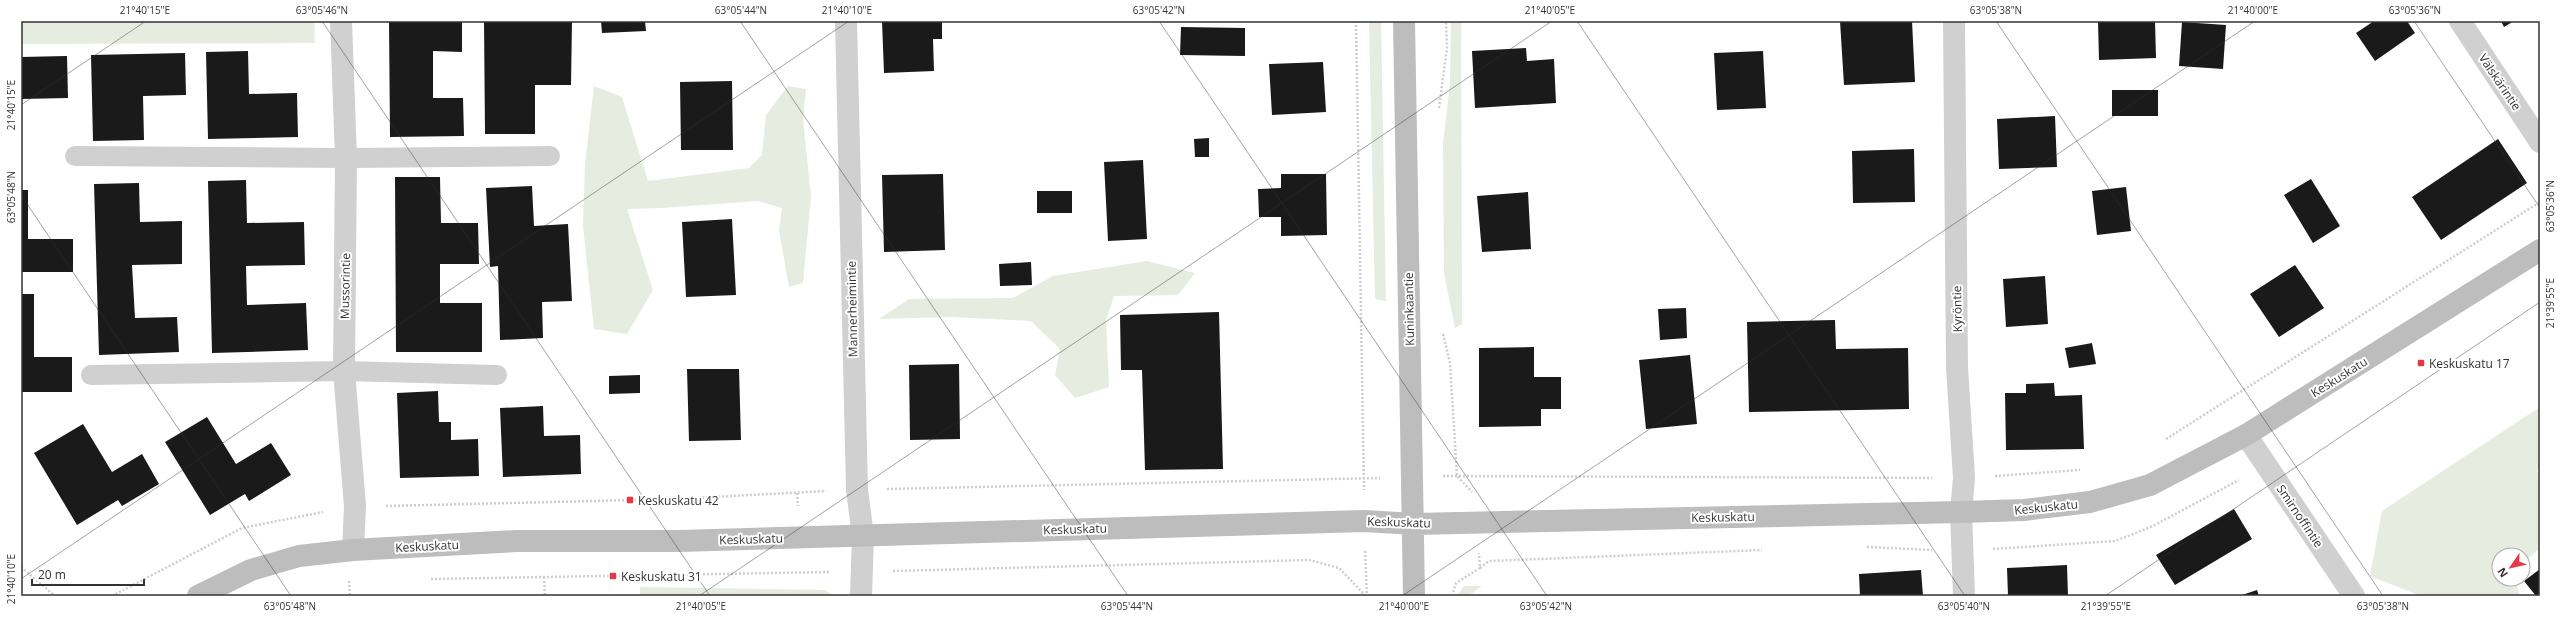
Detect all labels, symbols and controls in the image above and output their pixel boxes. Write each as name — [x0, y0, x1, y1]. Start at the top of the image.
text: 21°40'15"E — [120, 3, 170, 17]
text: 63°05'46"N — [296, 3, 348, 17]
text: 63°05'44"N — [715, 3, 767, 17]
text: 21°40'10"E — [822, 3, 872, 17]
text: 63°05'42"N — [1133, 3, 1185, 17]
text: 21°40'05"E — [1525, 3, 1575, 17]
text: 63°05'38"N — [1970, 3, 2022, 17]
text: 21°40'00"E — [2228, 3, 2278, 17]
text: 63°05'36"N — [2389, 3, 2441, 17]
street label: Välskärintie — [2475, 50, 2525, 114]
text: 21°40'15"E — [4, 80, 18, 130]
text: 63°05'48"N — [4, 171, 18, 223]
text: 63°05'36"N — [2543, 180, 2557, 232]
street label: Mussorintie — [336, 253, 354, 319]
street label: Mannerheimintie — [843, 260, 861, 357]
street label: Kuninkaantie — [1400, 272, 1418, 346]
text: 21°39'55"E — [2543, 278, 2557, 328]
street label: Kyröntie — [1948, 285, 1966, 333]
street label: Keskuskatu — [2307, 353, 2371, 401]
place label: Keskuskatu 17 — [2429, 355, 2510, 372]
marker: Keskuskatu 17 — [2416, 358, 2426, 368]
street label: Smirnoffintie — [2273, 481, 2328, 551]
place label: Keskuskatu 42 — [638, 492, 719, 509]
marker: Keskuskatu 42 — [625, 495, 635, 505]
street label: Keskuskatu — [2013, 495, 2079, 519]
street label: Keskuskatu — [1691, 508, 1755, 526]
street label: Keskuskatu — [1367, 512, 1431, 532]
street label: Keskuskatu — [1043, 519, 1107, 539]
street label: Keskuskatu — [719, 529, 783, 549]
street label: Keskuskatu — [395, 536, 459, 556]
north arrow — [2491, 547, 2531, 587]
text: 21°40'10"E — [4, 554, 18, 604]
scale bar — [32, 561, 144, 587]
text: N — [2494, 565, 2511, 581]
text: 20 m — [38, 566, 66, 583]
place label: Keskuskatu 31 — [621, 568, 702, 585]
marker: Keskuskatu 31 — [608, 571, 618, 581]
text: 63°05'48"N — [264, 599, 316, 613]
text: 21°40'05"E — [676, 599, 726, 613]
text: 63°05'44"N — [1101, 599, 1153, 613]
text: 21°40'00"E — [1379, 599, 1429, 613]
text: 63°05'42"N — [1520, 599, 1572, 613]
text: 63°05'40"N — [1938, 599, 1990, 613]
text: 21°39'55"E — [2081, 599, 2131, 613]
text: 63°05'38"N — [2357, 599, 2409, 613]

